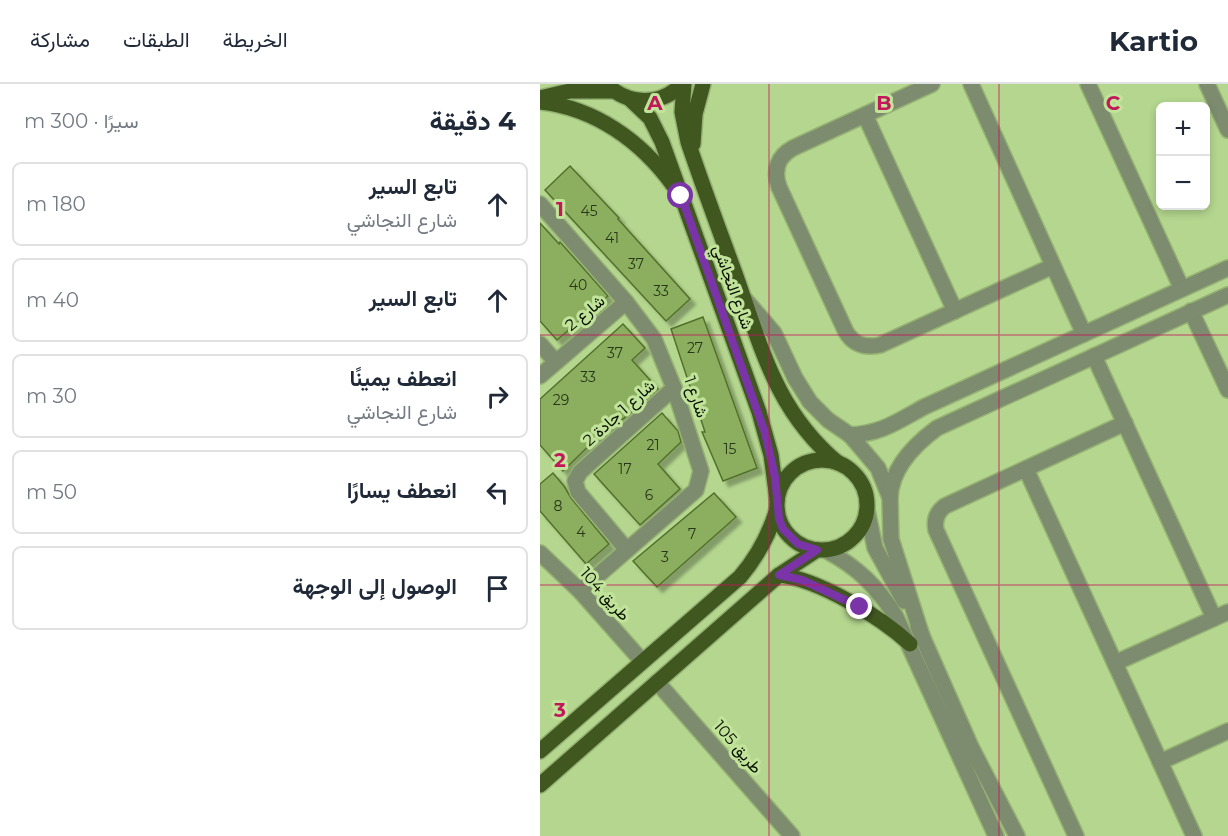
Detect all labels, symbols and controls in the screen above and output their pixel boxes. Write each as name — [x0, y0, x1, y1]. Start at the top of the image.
text: Kartio — [1109, 24, 1198, 58]
text: مشاركة — [30, 27, 90, 52]
text: الطبقات — [123, 27, 190, 52]
text: الخريطة — [223, 27, 288, 52]
text: A — [646, 91, 663, 115]
text: B — [876, 91, 892, 115]
text: C — [1106, 91, 1121, 115]
map controls — [1156, 102, 1210, 210]
button: + — [1156, 102, 1210, 156]
text: 4 دقيقة — [429, 105, 516, 137]
text: سيرًا · 300 m — [24, 109, 138, 133]
button: − — [1156, 156, 1210, 210]
text: تابع السير — [369, 173, 457, 200]
route start — [667, 182, 693, 208]
icon: ahead — [481, 188, 514, 221]
text: 180 m — [26, 192, 86, 216]
text: 1 — [556, 197, 564, 221]
house number: 45 — [580, 202, 598, 220]
text: شارع النجاشي — [347, 208, 457, 232]
house number: 41 — [605, 229, 619, 247]
street label: شارع النجاشي — [705, 242, 757, 333]
house number: 37 — [628, 255, 644, 273]
house number: 40 — [569, 276, 587, 294]
house number: 33 — [653, 282, 669, 300]
icon: ahead — [481, 284, 514, 317]
text: تابع السير — [369, 285, 457, 312]
text: 40 m — [26, 288, 79, 312]
street label: شارع 2 — [561, 291, 610, 336]
house number: 27 — [687, 339, 703, 357]
house number: 37 — [607, 344, 623, 362]
text: انعطف يمينًا — [349, 365, 457, 392]
house number: 33 — [580, 368, 596, 386]
street label: شارع 1 — [678, 374, 712, 421]
street label: شارع 1 جادة 2 — [579, 376, 660, 452]
icon: right — [481, 380, 514, 413]
text: 30 m — [26, 384, 77, 408]
house number: 29 — [553, 391, 569, 409]
text: شارع النجاشي — [347, 400, 457, 424]
house number: 21 — [646, 436, 660, 454]
house number: 15 — [724, 440, 737, 458]
text: 2 — [554, 448, 566, 472]
house number: 17 — [618, 460, 632, 478]
icon: left — [481, 476, 514, 509]
text: انعطف يسارًا — [347, 477, 457, 504]
text: 50 m — [26, 480, 77, 504]
house number: 6 — [645, 486, 654, 504]
house number: 8 — [554, 497, 563, 515]
house number: 4 — [576, 523, 586, 541]
house number: 7 — [688, 525, 696, 543]
house number: 3 — [661, 548, 669, 566]
street label: طريق 104 — [575, 563, 634, 625]
icon: arrive — [481, 572, 514, 605]
text: الوصول إلى الوجهة — [292, 573, 457, 600]
route end — [846, 593, 872, 619]
text: 3 — [553, 698, 566, 722]
street label: طريق 105 — [709, 717, 766, 778]

